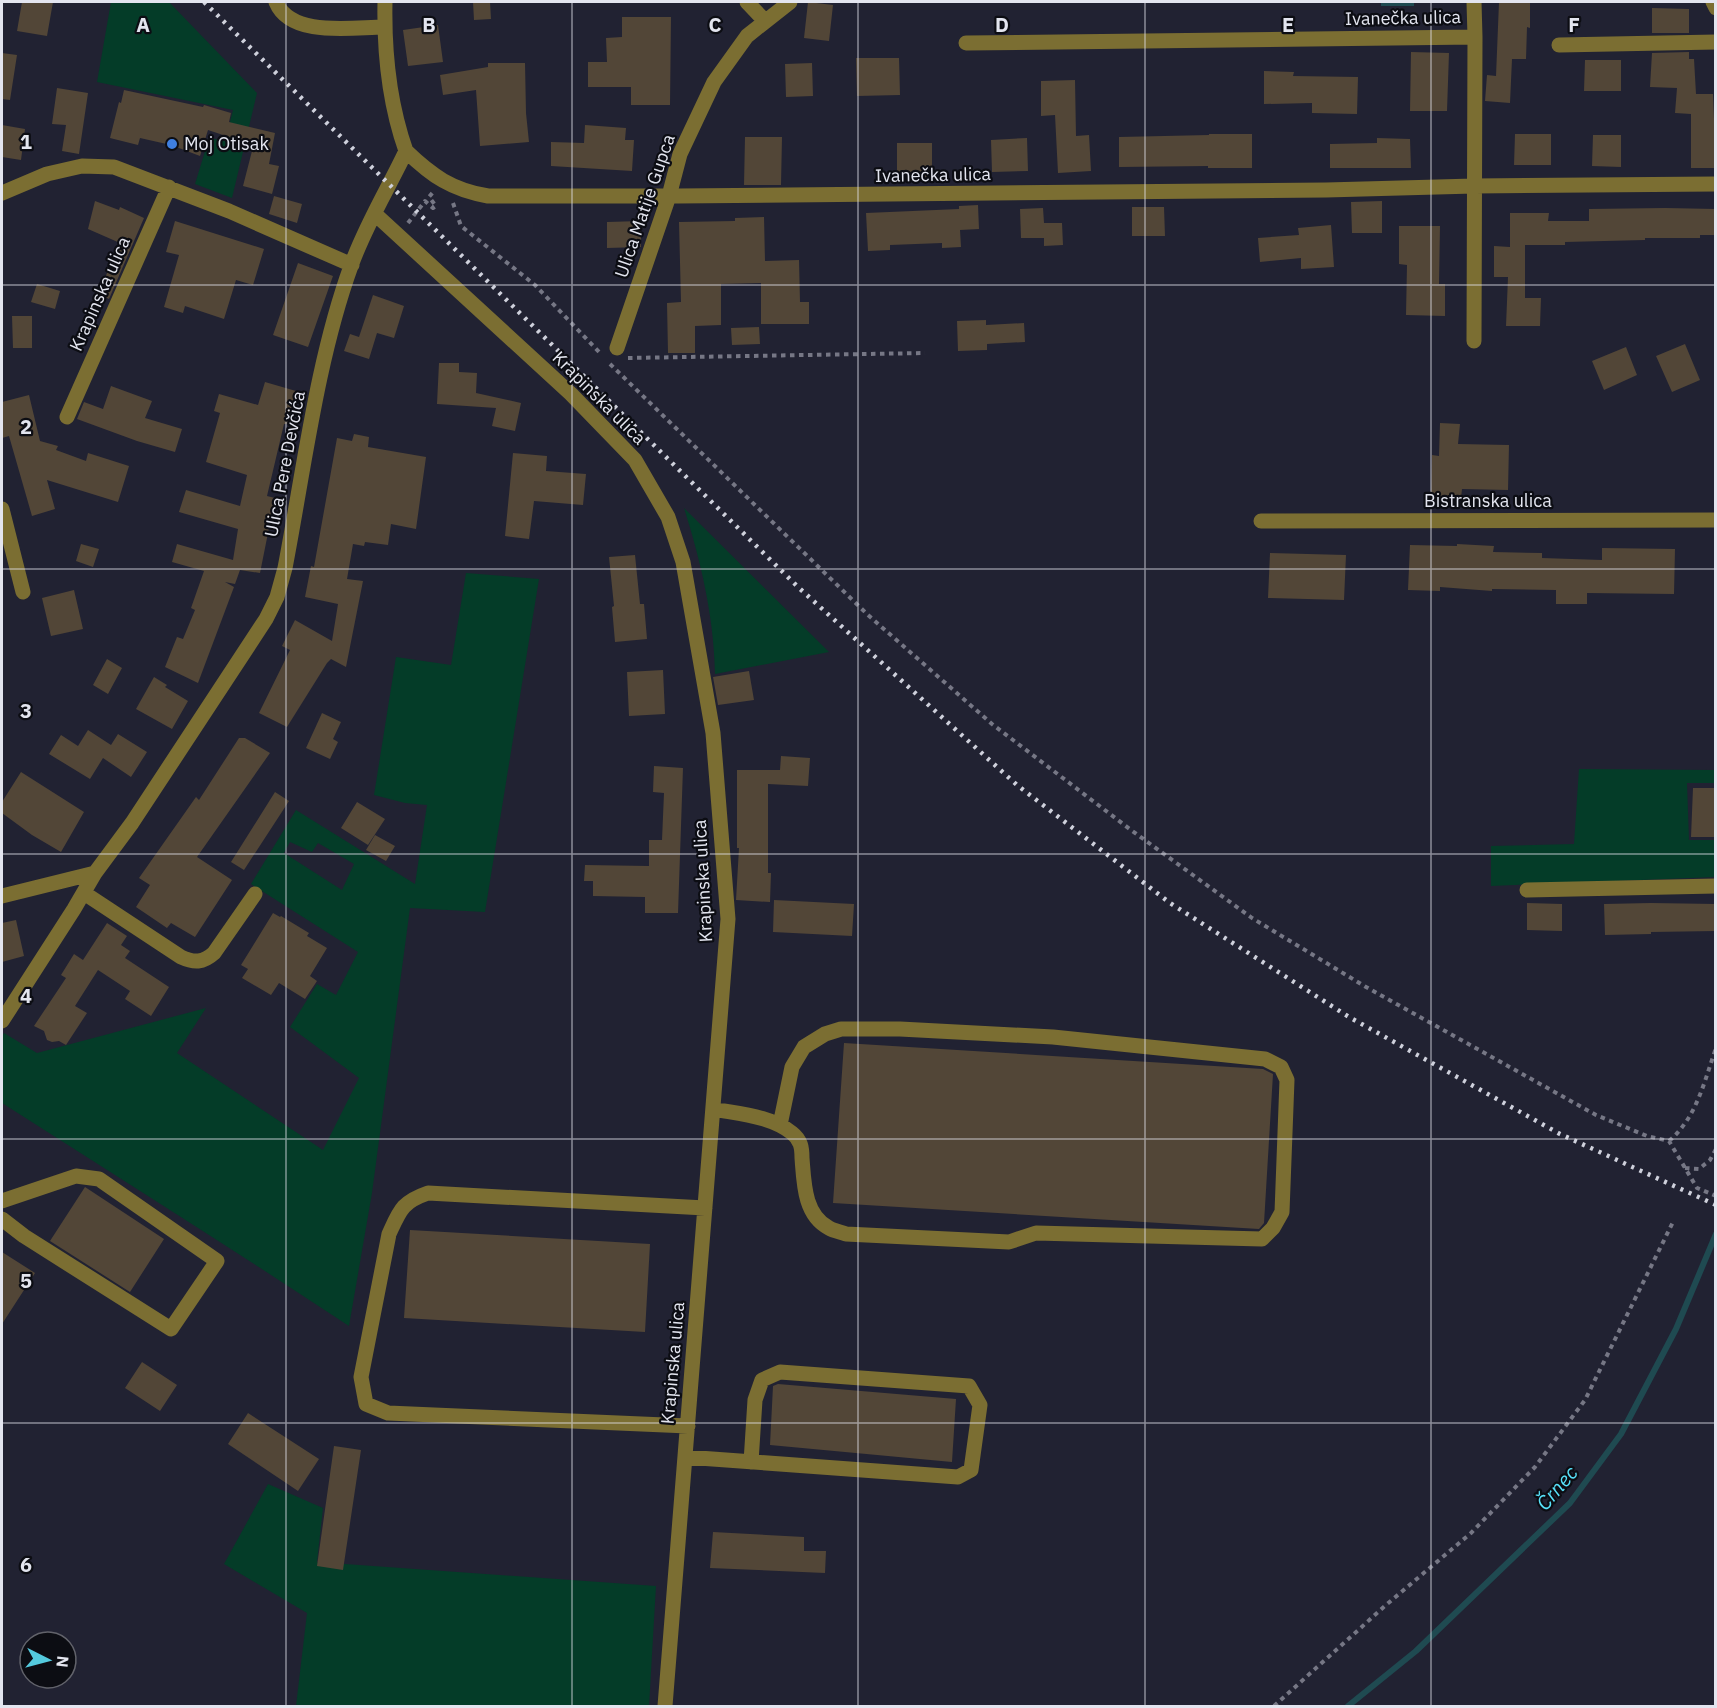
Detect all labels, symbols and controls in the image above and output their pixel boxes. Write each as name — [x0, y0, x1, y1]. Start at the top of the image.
street label: Ivanečka ulica — [1345, 5, 1462, 30]
text: A — [136, 11, 150, 38]
text: B — [422, 11, 436, 38]
text: C — [708, 11, 722, 38]
text: D — [995, 11, 1009, 38]
text: E — [1282, 11, 1294, 38]
text: F — [1568, 11, 1580, 38]
text: 1 — [20, 128, 32, 155]
street label: Ulica Matije Gupca — [609, 131, 680, 281]
place label: Moj Otisak — [184, 132, 269, 155]
marker: Moj Otisak — [165, 137, 179, 151]
street label: Ivanečka ulica — [875, 162, 992, 187]
street label: Krapinska ulica — [64, 233, 135, 355]
street label: Krapinska ulica — [548, 346, 651, 449]
street label: Ulica Pere Devčića — [259, 389, 310, 539]
text: 2 — [20, 413, 32, 440]
street label: Bistranska ulica — [1424, 489, 1552, 512]
text: 3 — [20, 697, 32, 724]
street label: Krapinska ulica — [688, 819, 717, 943]
text: 4 — [20, 982, 32, 1009]
text: 5 — [20, 1267, 32, 1294]
street label: Krapinska ulica — [656, 1300, 689, 1425]
water label: Črnec — [1530, 1460, 1584, 1516]
text: 6 — [20, 1551, 32, 1578]
north arrow — [18, 1630, 78, 1690]
text: N — [52, 1655, 73, 1668]

